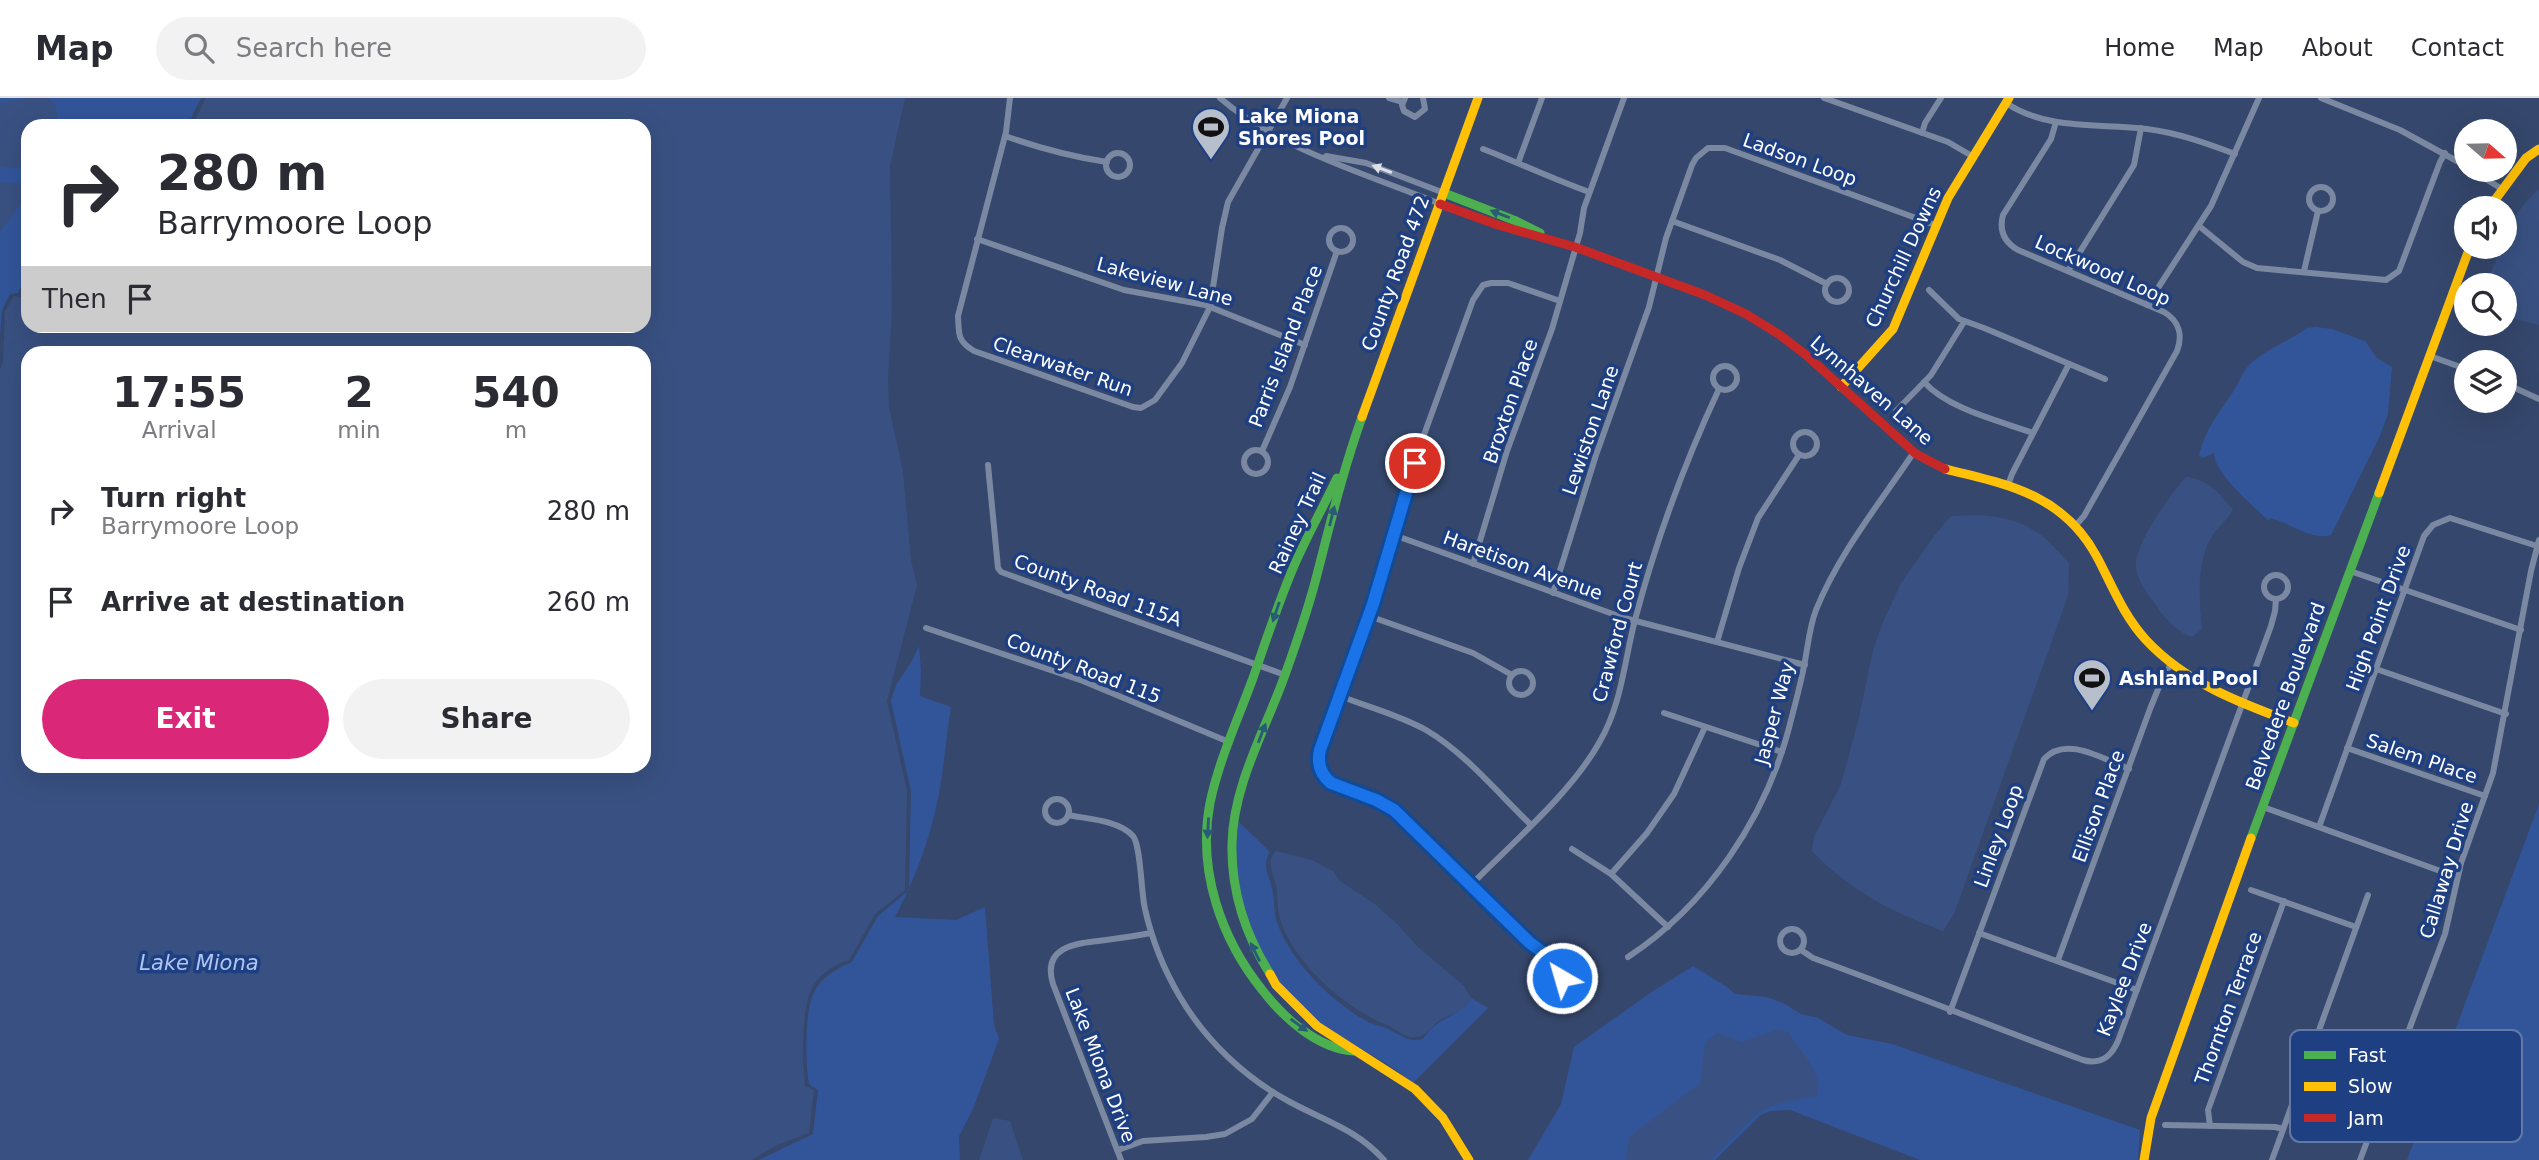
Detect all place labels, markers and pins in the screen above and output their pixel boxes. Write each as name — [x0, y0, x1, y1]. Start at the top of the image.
place label: Lake Miona Shores Pool — [1238, 105, 1365, 149]
sports icon: Lake Miona Shores Pool — [1190, 106, 1232, 161]
pin — [1385, 433, 1445, 493]
sports icon: Ashland Pool — [2071, 657, 2113, 712]
place label: Ashland Pool — [2119, 667, 2258, 689]

